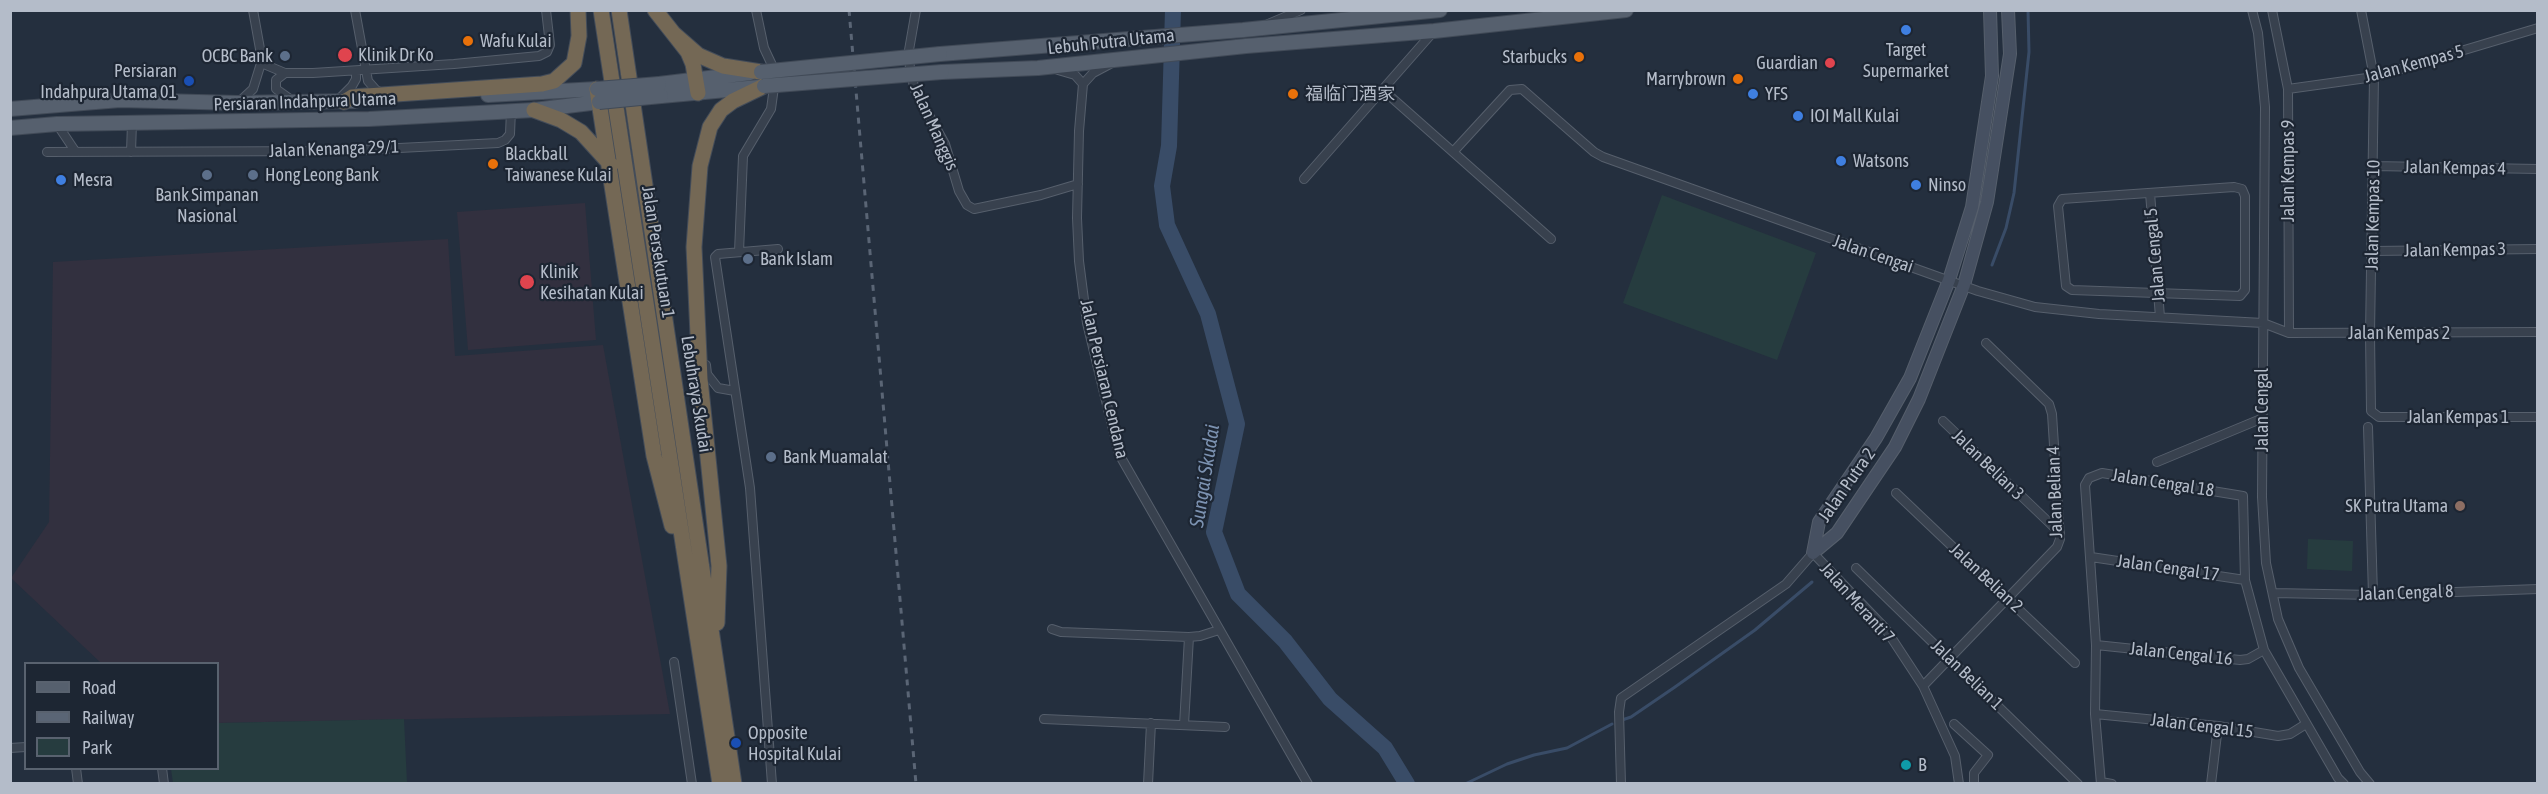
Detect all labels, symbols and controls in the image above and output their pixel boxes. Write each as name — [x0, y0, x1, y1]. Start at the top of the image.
marker: Target Supermarket — [1899, 23, 1913, 37]
street label: Lebuh Putra Utama — [1046, 25, 1176, 59]
place label: Wafu Kulai — [480, 30, 552, 52]
marker: Wafu Kulai — [461, 34, 475, 48]
place label: Target Supermarket — [1863, 39, 1949, 82]
street label: Jalan Kempas 5 — [2362, 40, 2466, 88]
place label: Klinik Dr Ko — [358, 44, 434, 66]
place label: OCBC Bank — [202, 45, 273, 67]
marker: Klinik Dr Ko — [336, 46, 354, 64]
place label: Starbucks — [1502, 46, 1567, 68]
marker: OCBC Bank — [278, 49, 292, 63]
marker: Starbucks — [1572, 50, 1586, 64]
place label: Guardian — [1756, 52, 1818, 74]
marker: Guardian — [1823, 56, 1837, 70]
place label: Persiaran Indahpura Utama 01 — [40, 60, 177, 103]
place label: Marrybrown — [1646, 68, 1726, 90]
marker: Marrybrown — [1731, 72, 1745, 86]
marker: Persiaran Indahpura Utama 01 — [182, 74, 196, 88]
street label: Jalan Manggis — [905, 80, 963, 174]
place label: 福临门酒家 — [1305, 83, 1395, 105]
place label: YFS — [1765, 83, 1788, 105]
marker: 福临门酒家 — [1286, 87, 1300, 101]
marker: YFS — [1746, 87, 1760, 101]
street label: Persiaran Indahpura Utama — [213, 88, 397, 116]
place label: IOI Mall Kulai — [1810, 105, 1899, 127]
marker: IOI Mall Kulai — [1791, 109, 1805, 123]
street label: Jalan Kempas 9 — [2277, 120, 2299, 222]
street label: Jalan Kenanga 29/1 — [268, 136, 400, 162]
place label: Blackball Taiwanese Kulai — [505, 143, 612, 186]
place label: Watsons — [1853, 150, 1909, 172]
marker: Watsons — [1834, 154, 1848, 168]
street label: Jalan Kempas 4 — [2404, 156, 2506, 180]
marker: Blackball Taiwanese Kulai — [486, 157, 500, 171]
street label: Jalan Kempas 10 — [2361, 159, 2385, 271]
place label: Hong Leong Bank — [265, 164, 379, 186]
marker: Bank Simpanan Nasional — [200, 168, 214, 182]
marker: Hong Leong Bank — [246, 168, 260, 182]
place label: Mesra — [73, 169, 113, 191]
marker: Mesra — [54, 173, 68, 187]
place label: Ninso — [1928, 174, 1966, 196]
marker: Ninso — [1909, 178, 1923, 192]
place label: Bank Simpanan Nasional — [155, 184, 259, 226]
street label: Jalan Persekutuan 1 — [637, 184, 679, 320]
street label: Jalan Cengal 5 — [2140, 207, 2170, 303]
street label: Jalan Cengai — [1830, 230, 1916, 278]
street label: Jalan Kempas 3 — [2404, 238, 2506, 262]
place label: Bank Islam — [760, 248, 833, 270]
marker: Bank Islam — [741, 252, 755, 266]
place label: Klinik Kesihatan Kulai — [540, 261, 644, 304]
marker: Klinik Kesihatan Kulai — [518, 273, 536, 291]
street label: Jalan Persiaran Cendana — [1075, 297, 1133, 461]
street label: Jalan Kempas 2 — [2348, 322, 2450, 344]
street label: Lebuhraya Skudai — [676, 334, 716, 454]
street label: Jalan Cengal — [2251, 368, 2273, 452]
street label: Jalan Kempas 1 — [2407, 406, 2509, 428]
water label: Sungai Skudai — [1185, 423, 1225, 529]
street label: Jalan Belian 3 — [1947, 425, 2029, 505]
street label: Jalan Putra 2 — [1814, 444, 1880, 526]
place label: Bank Muamalat — [783, 446, 888, 468]
street label: Jalan Belian 4 — [2043, 446, 2067, 538]
marker: Bank Muamalat — [764, 450, 778, 464]
street label: Jalan Cengal 18 — [2110, 464, 2216, 502]
place label: SK Putra Utama — [2345, 495, 2448, 517]
marker: SK Putra Utama — [2453, 499, 2467, 513]
street label: Jalan Belian 2 — [1945, 539, 2027, 617]
street label: Jalan Cengal 17 — [2115, 550, 2221, 586]
street label: Jalan Meranti 7 — [1815, 558, 1899, 648]
street label: Jalan Cengal 8 — [2358, 581, 2454, 605]
street label: Jalan Belian 1 — [1926, 635, 2008, 715]
street label: Jalan Cengal 16 — [2128, 638, 2234, 670]
legend — [24, 662, 219, 770]
text: Road — [82, 677, 116, 698]
text: Railway — [82, 707, 134, 728]
street label: Jalan Cengal 15 — [2149, 709, 2255, 743]
place label: Opposite Hospital Kulai — [748, 722, 841, 764]
marker: Opposite Hospital Kulai — [729, 736, 743, 750]
text: Park — [82, 737, 112, 758]
place label: B — [1918, 754, 1927, 776]
marker: B — [1899, 758, 1913, 772]

